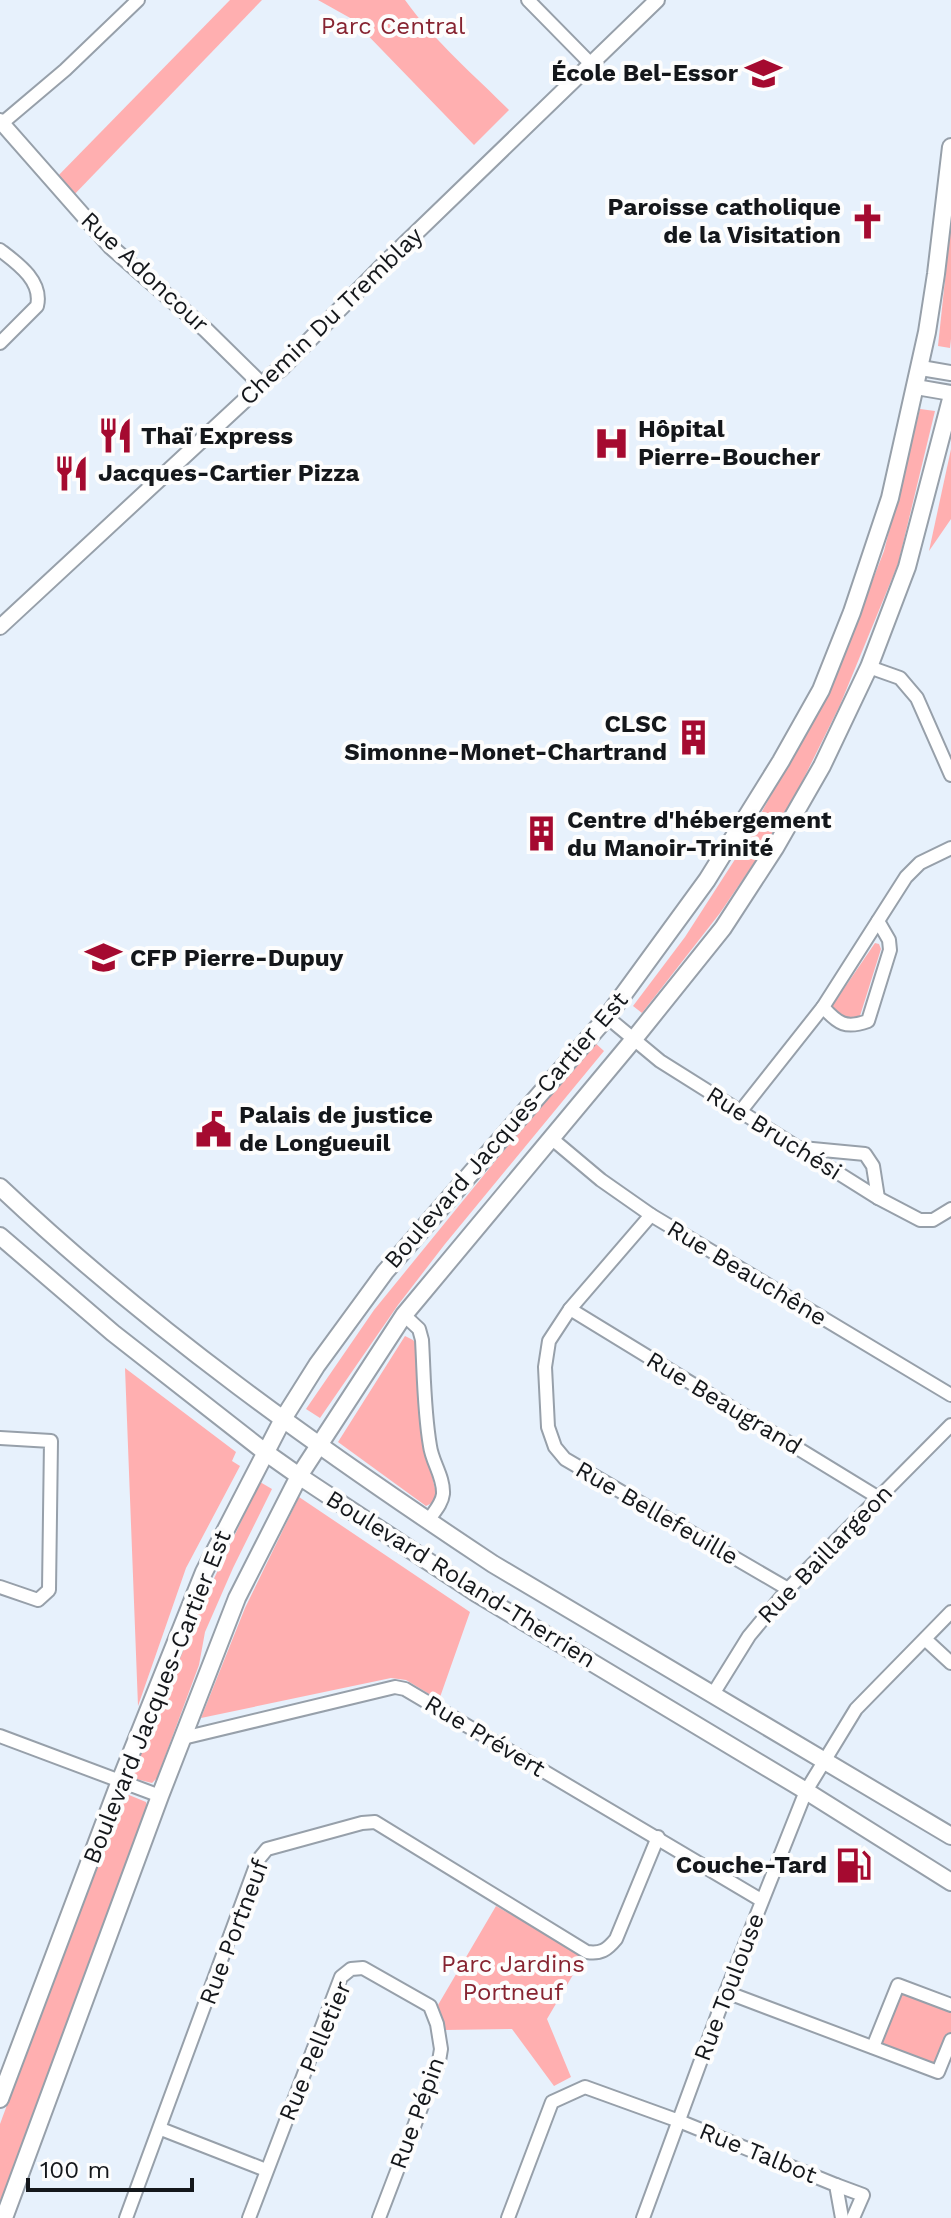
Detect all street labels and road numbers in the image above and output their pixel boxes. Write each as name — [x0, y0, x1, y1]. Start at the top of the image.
street label: Rue Adoncour — [75, 206, 215, 338]
street label: Chemin Du Tremblay — [234, 221, 429, 411]
street label: Boulevard Jacques-Cartier Est — [378, 986, 634, 1274]
street label: Rue Bruchési — [701, 1080, 847, 1186]
street label: Rue Beauchêne — [662, 1214, 832, 1332]
street label: Rue Beaugrand — [641, 1346, 807, 1460]
street label: Rue Bellefeuille — [571, 1455, 743, 1571]
street label: Rue Baillargeon — [752, 1479, 898, 1629]
street label: Boulevard Roland-Therrien — [321, 1484, 601, 1674]
street label: Boulevard Jacques-Cartier Est — [77, 1526, 237, 1868]
street label: Rue Prévert — [420, 1689, 550, 1783]
street label: Rue Portneuf — [193, 1855, 275, 2009]
street label: Rue Toulouse — [688, 1909, 770, 2065]
street label: Rue Pelletier — [273, 1977, 357, 2125]
street label: Rue Pépin — [384, 2053, 450, 2173]
street label: Rue Talbot — [695, 2117, 821, 2189]

